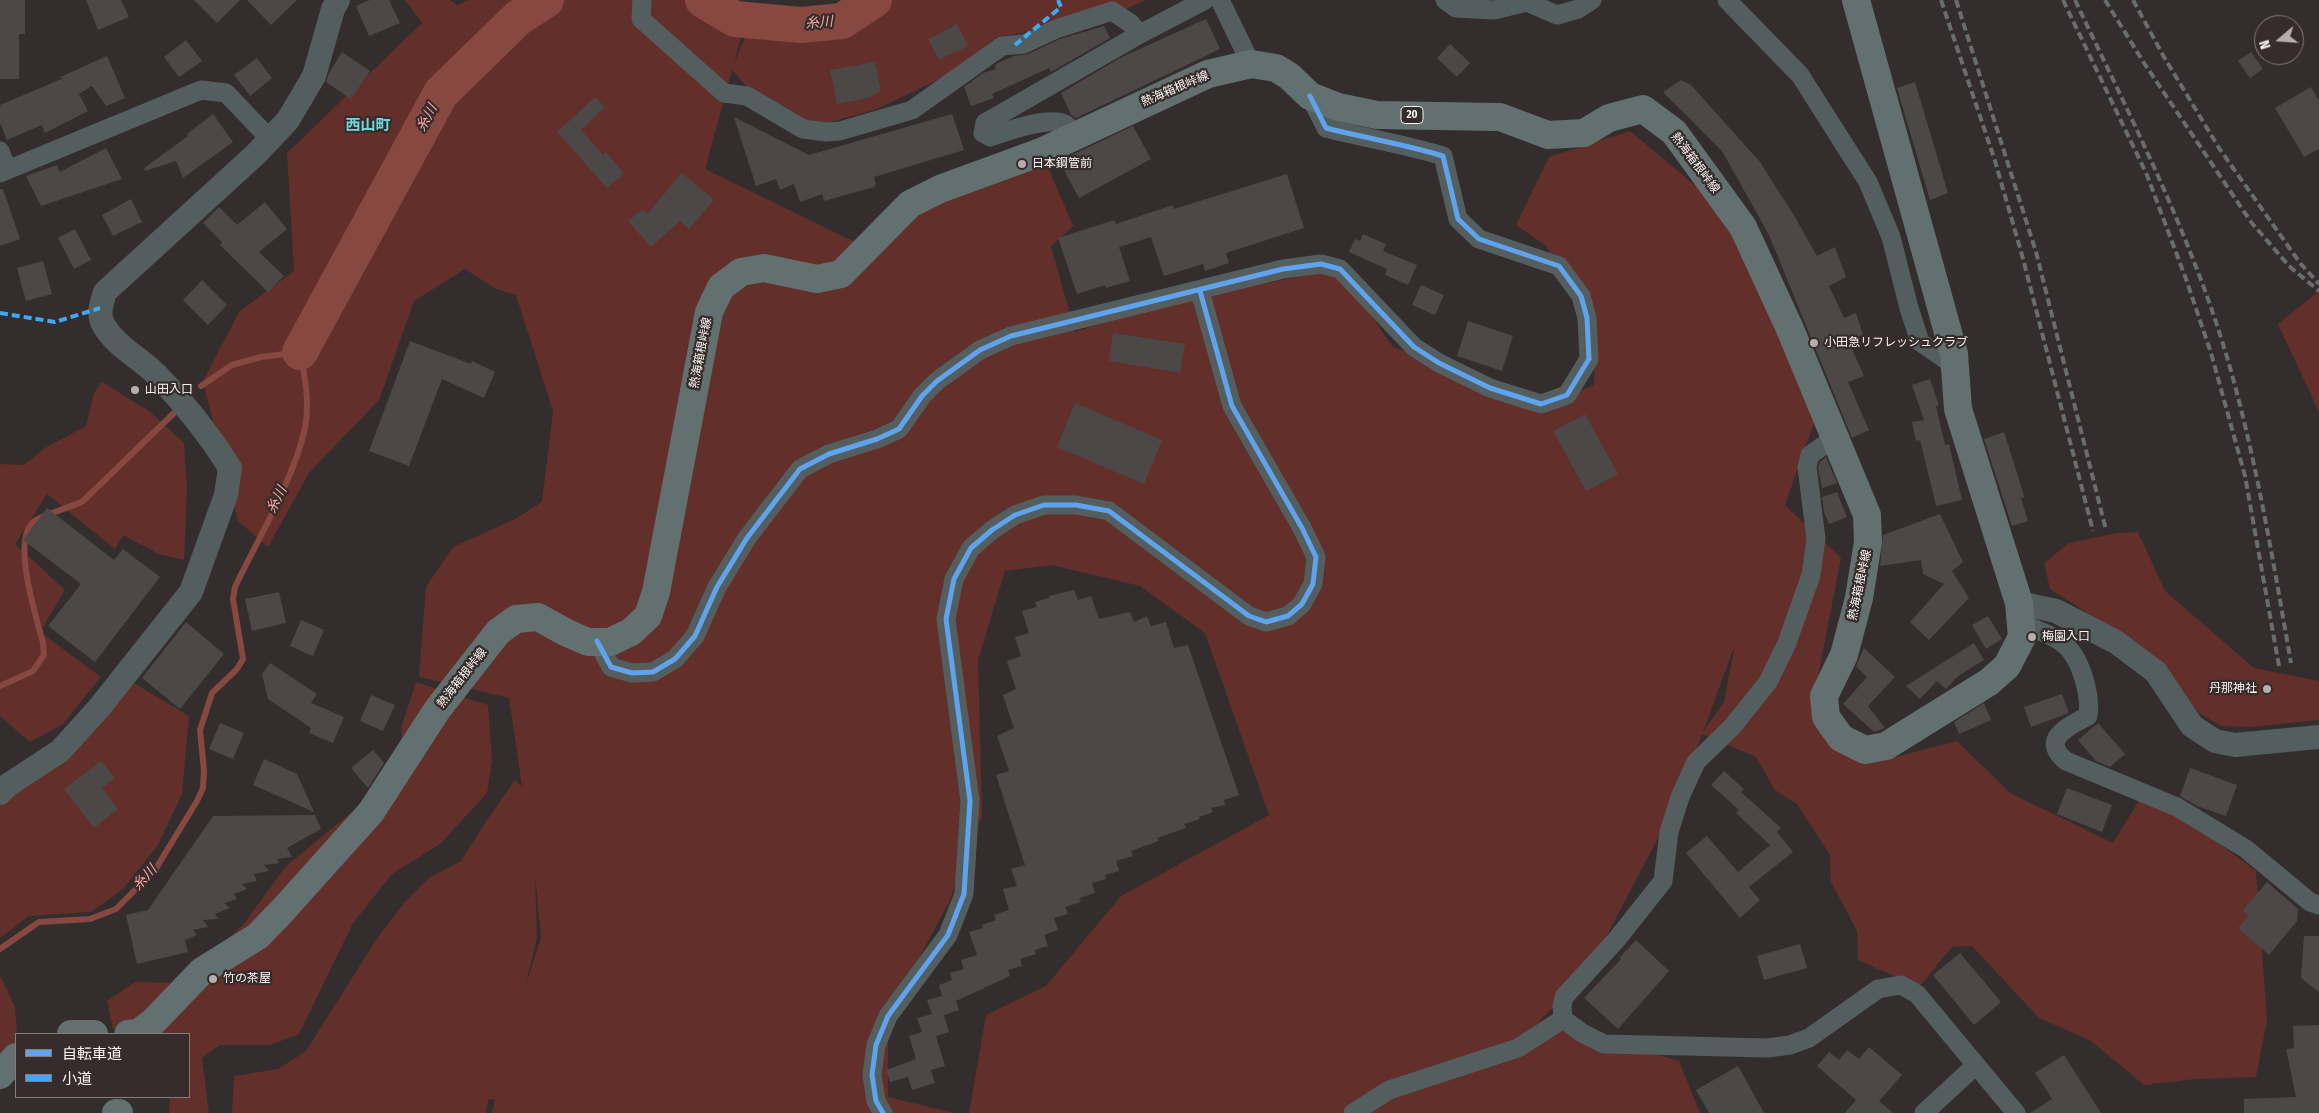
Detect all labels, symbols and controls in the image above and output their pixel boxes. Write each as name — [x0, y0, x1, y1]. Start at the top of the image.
water label: 糸川 — [804, 13, 834, 33]
north arrow — [2254, 15, 2304, 65]
text: N — [2256, 38, 2275, 51]
street label: 熱海箱根峠線 — [1139, 68, 1211, 110]
water label: 糸川 — [413, 102, 441, 134]
road number: 20 — [1401, 106, 1423, 124]
district label: 西山町 — [346, 117, 390, 135]
street label: 熱海箱根峠線 — [1668, 130, 1722, 196]
place label: 日本鋼管前 — [1032, 157, 1092, 171]
marker: 日本鋼管前 — [1016, 158, 1028, 170]
street label: 熱海箱根峠線 — [687, 316, 715, 390]
place label: 小田急リフレッシュクラブ — [1824, 336, 1968, 350]
marker: 小田急リフレッシュクラブ — [1808, 337, 1820, 349]
place label: 山田入口 — [145, 383, 193, 397]
marker: 山田入口 — [129, 384, 141, 396]
water label: 糸川 — [263, 484, 291, 516]
street label: 熱海箱根峠線 — [1845, 548, 1875, 622]
place label: 梅園入口 — [2042, 630, 2090, 644]
marker: 梅園入口 — [2026, 631, 2038, 643]
street label: 熱海箱根峠線 — [434, 645, 490, 711]
place label: 丹那神社 — [2209, 682, 2257, 696]
marker: 丹那神社 — [2261, 683, 2273, 695]
water label: 糸川 — [129, 862, 161, 894]
place label: 竹の茶屋 — [223, 972, 271, 986]
marker: 竹の茶屋 — [207, 973, 219, 985]
legend — [15, 1033, 190, 1098]
text: 自転車道 — [62, 1045, 122, 1063]
text: 小道 — [62, 1070, 92, 1088]

